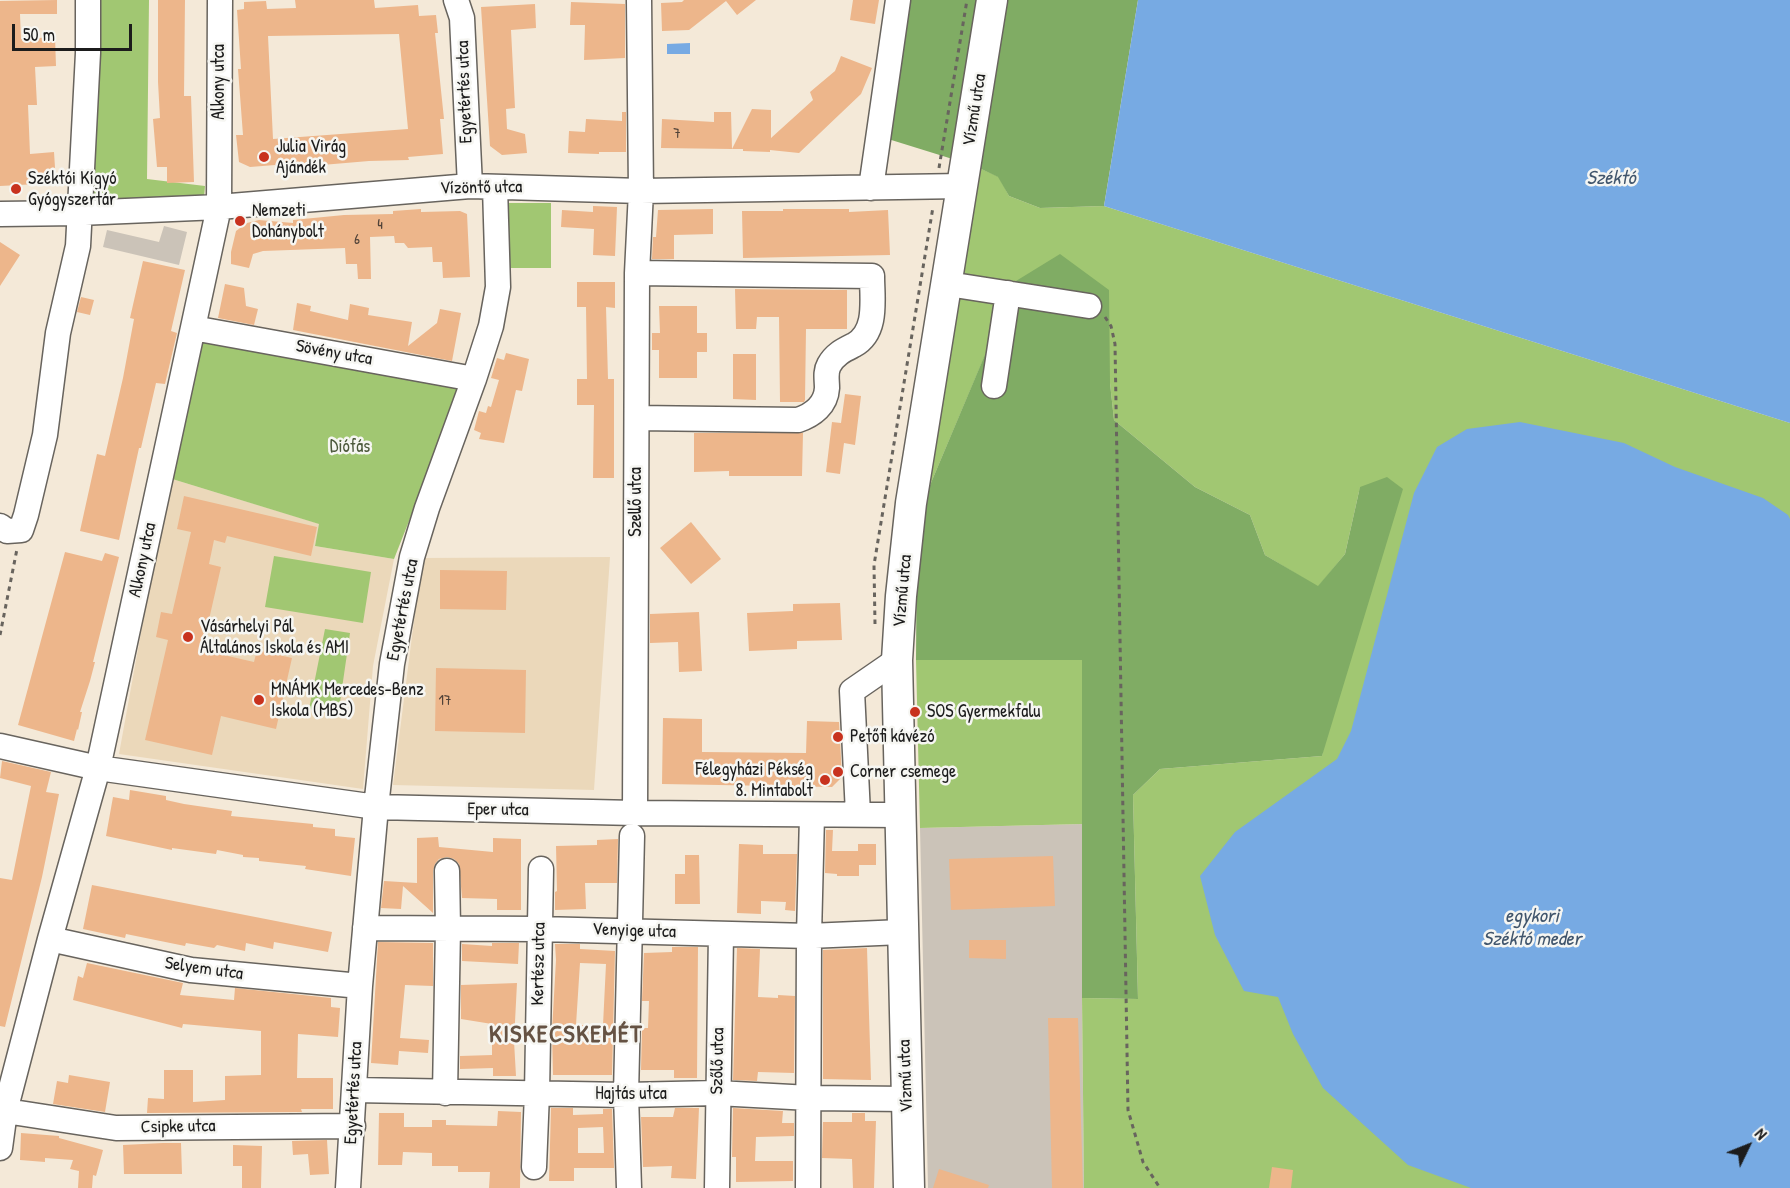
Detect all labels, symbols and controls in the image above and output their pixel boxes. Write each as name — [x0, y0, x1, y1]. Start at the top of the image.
scale bar — [15, 12, 135, 50]
text: 50 m — [23, 22, 55, 47]
street label: Egyetértés utca — [452, 40, 478, 144]
street label: Alkony utca — [208, 44, 230, 120]
street label: Vízmű utca — [959, 72, 991, 148]
house number: 7 — [673, 125, 681, 143]
place label: Julia Virág Ajándék — [276, 136, 346, 178]
marker: Julia Virág Ajándék — [257, 150, 271, 164]
water label: Széktó — [1587, 167, 1635, 191]
place label: Széktói Kígyó Gyógyszertár — [28, 168, 117, 210]
street label: Vízöntő utca — [440, 176, 522, 200]
marker: Széktói Kígyó Gyógyszertár — [9, 182, 23, 196]
place label: Nemzeti Dohánybolt — [252, 200, 324, 242]
marker: Nemzeti Dohánybolt — [233, 214, 247, 228]
house number: 4 — [377, 216, 383, 234]
house number: 6 — [354, 231, 360, 249]
street label: Sövény utca — [294, 336, 374, 370]
park label: Diófás — [330, 436, 370, 458]
street label: Szellő utca — [625, 467, 647, 537]
street label: Alkony utca — [125, 521, 161, 599]
street label: Vízmű utca — [889, 554, 917, 628]
street label: Egyetértés utca — [383, 557, 423, 663]
place label: Vásárhelyi Pál Általános Iskola és AMI — [200, 616, 349, 658]
marker: Vásárhelyi Pál Általános Iskola és AMI — [181, 630, 195, 644]
place label: MNÁMK Mercedes-Benz Iskola (MBS) — [271, 679, 424, 722]
house number: 17 — [439, 692, 451, 710]
marker: MNÁMK Mercedes-Benz Iskola (MBS) — [252, 693, 266, 707]
place label: SOS Gyermekfalu — [927, 701, 1040, 723]
marker: SOS Gyermekfalu — [908, 705, 922, 719]
place label: Petőfi kávézó — [850, 726, 934, 748]
marker: Petőfi kávézó — [831, 730, 845, 744]
place label: Félegyházi Pékség 8. Mintabolt — [696, 759, 813, 802]
place label: Corner csemege — [850, 761, 956, 783]
marker: Corner csemege — [831, 765, 845, 779]
marker: Félegyházi Pékség 8. Mintabolt — [818, 773, 832, 787]
street label: Eper utca — [467, 799, 529, 821]
water label: egykori Széktó meder — [1483, 905, 1581, 952]
street label: Venyige utca — [592, 919, 676, 943]
street label: Kertész utca — [527, 922, 551, 1006]
street label: Selyem utca — [163, 953, 245, 985]
district label: KISKECSKEMÉT — [489, 1022, 643, 1050]
street label: Szőlő utca — [707, 1027, 729, 1095]
street label: Vízmű utca — [894, 1039, 918, 1113]
street label: Egyetértés utca — [341, 1041, 367, 1145]
street label: Hajtás utca — [595, 1083, 667, 1105]
street label: Csipke utca — [140, 1116, 216, 1138]
north arrow — [1718, 1116, 1778, 1176]
text: N — [1750, 1123, 1772, 1144]

